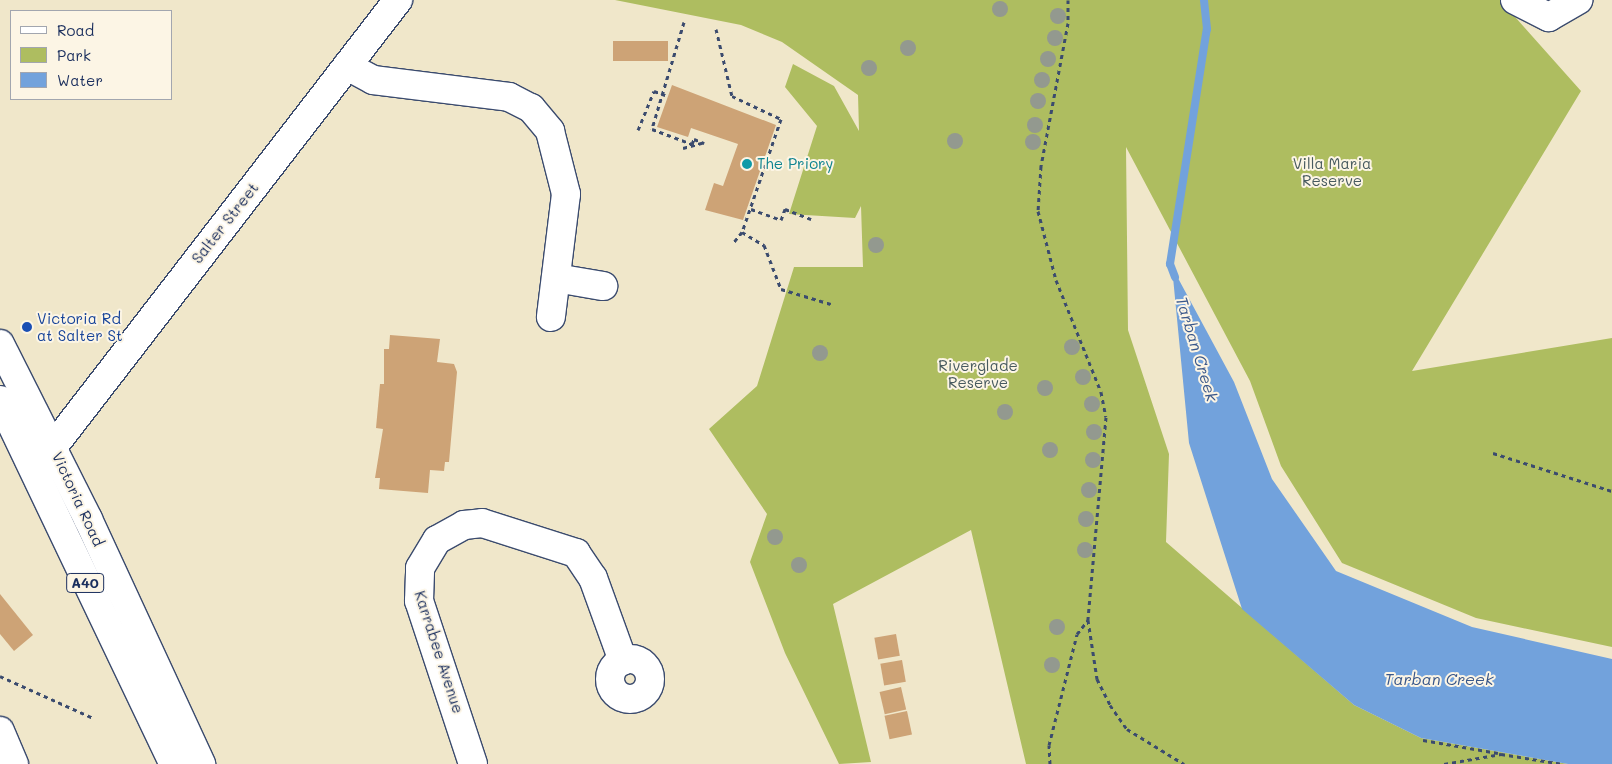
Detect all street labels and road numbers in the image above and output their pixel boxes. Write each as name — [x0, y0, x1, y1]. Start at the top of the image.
street label: Salter Street — [188, 179, 262, 267]
street label: Victoria Road — [48, 449, 108, 549]
road number: A40 — [65, 572, 105, 594]
street label: Karrabee Avenue — [411, 589, 467, 715]

